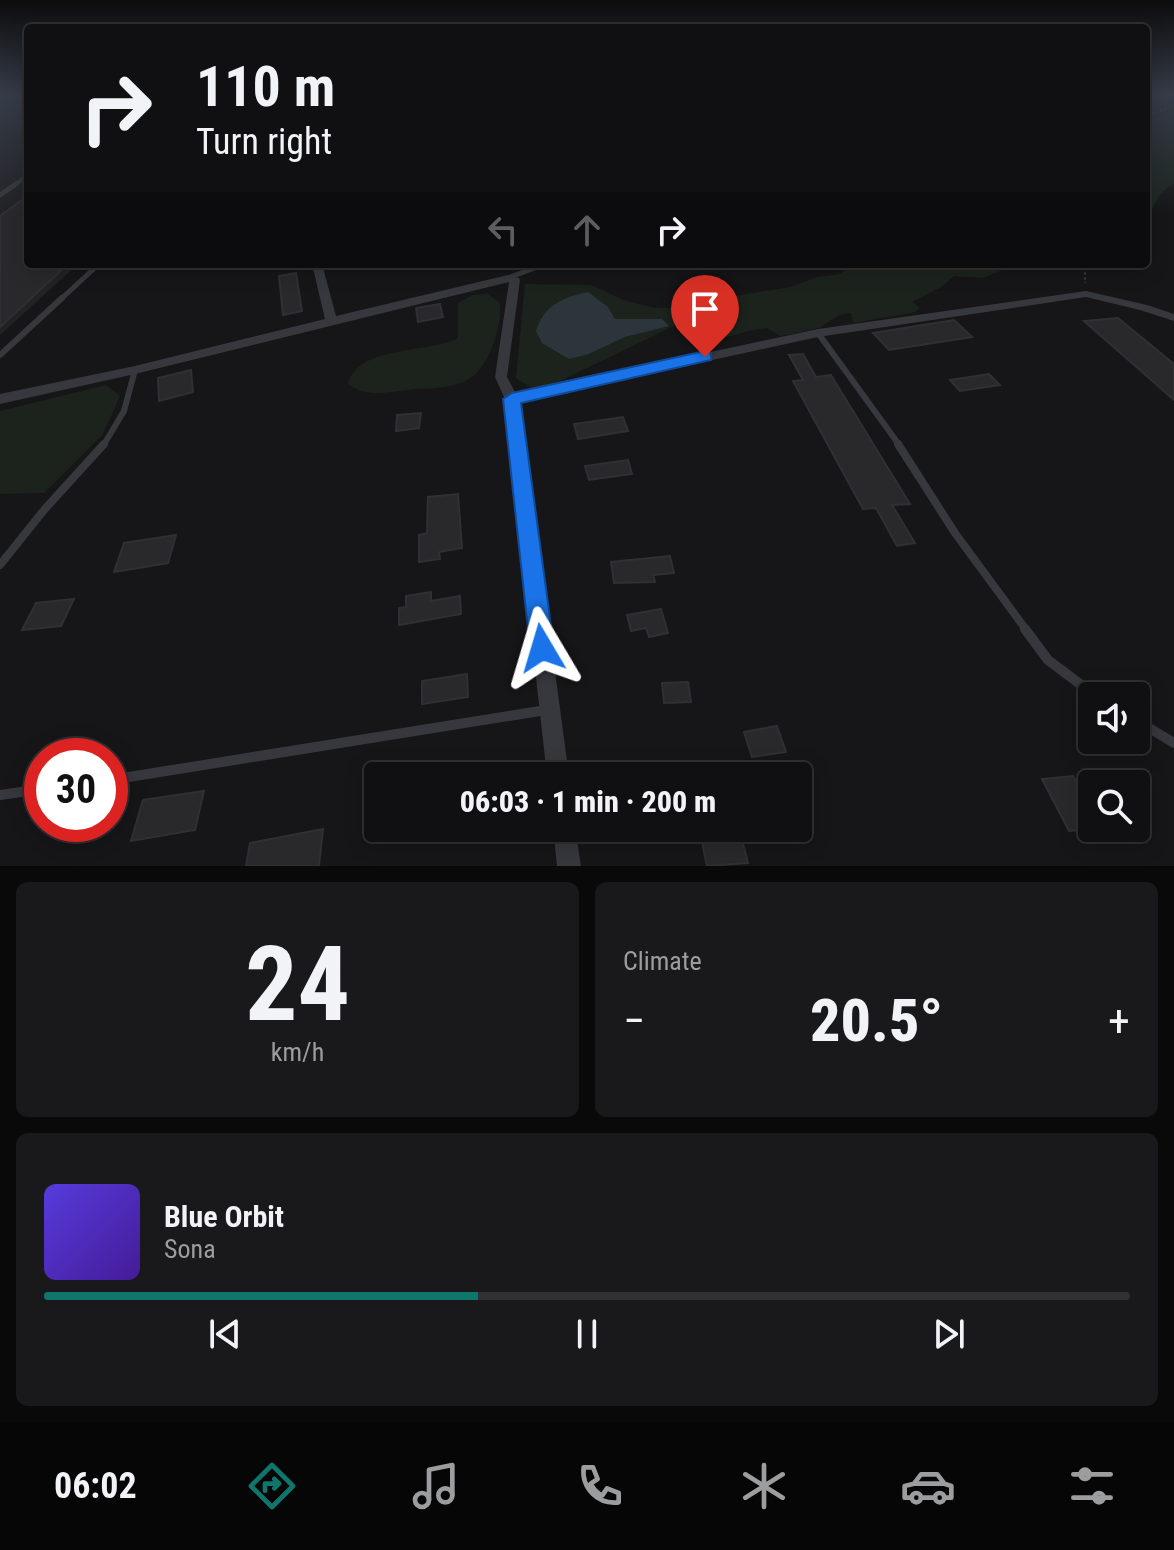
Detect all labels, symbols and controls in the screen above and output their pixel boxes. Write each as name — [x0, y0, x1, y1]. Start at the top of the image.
text: 110 m — [196, 54, 335, 120]
icon: right — [64, 56, 168, 160]
text: Turn right — [196, 121, 332, 163]
icon: left — [481, 208, 525, 252]
icon: ahead — [565, 208, 609, 252]
icon: right — [649, 208, 693, 252]
pin — [671, 275, 739, 357]
icon: arrive — [683, 287, 727, 331]
position arrow — [500, 606, 584, 690]
map controls — [1078, 682, 1150, 842]
button: sound — [1078, 682, 1150, 754]
speed limit sign: 30 — [24, 738, 128, 842]
button: search — [1078, 770, 1150, 842]
text: 06:03 · 1 min · 200 m — [460, 784, 716, 819]
text: 24 — [245, 924, 350, 1045]
text: Climate — [623, 946, 702, 976]
text: 20.5° — [810, 985, 943, 1056]
text: − — [623, 995, 645, 1047]
text: + — [1108, 995, 1130, 1047]
text: km/h — [271, 1037, 324, 1067]
text: Blue Orbit — [164, 1199, 284, 1234]
text: Sona — [164, 1234, 216, 1264]
icon: previous — [203, 1312, 247, 1356]
icon: pause — [565, 1312, 609, 1356]
icon: next — [927, 1312, 971, 1356]
icon: directions — [244, 1458, 300, 1514]
icon: music — [408, 1458, 464, 1514]
icon: phone — [572, 1458, 628, 1514]
icon: climate — [736, 1458, 792, 1514]
icon: car — [900, 1458, 956, 1514]
icon: filters — [1064, 1458, 1120, 1514]
text: 06:02 — [54, 1465, 137, 1507]

